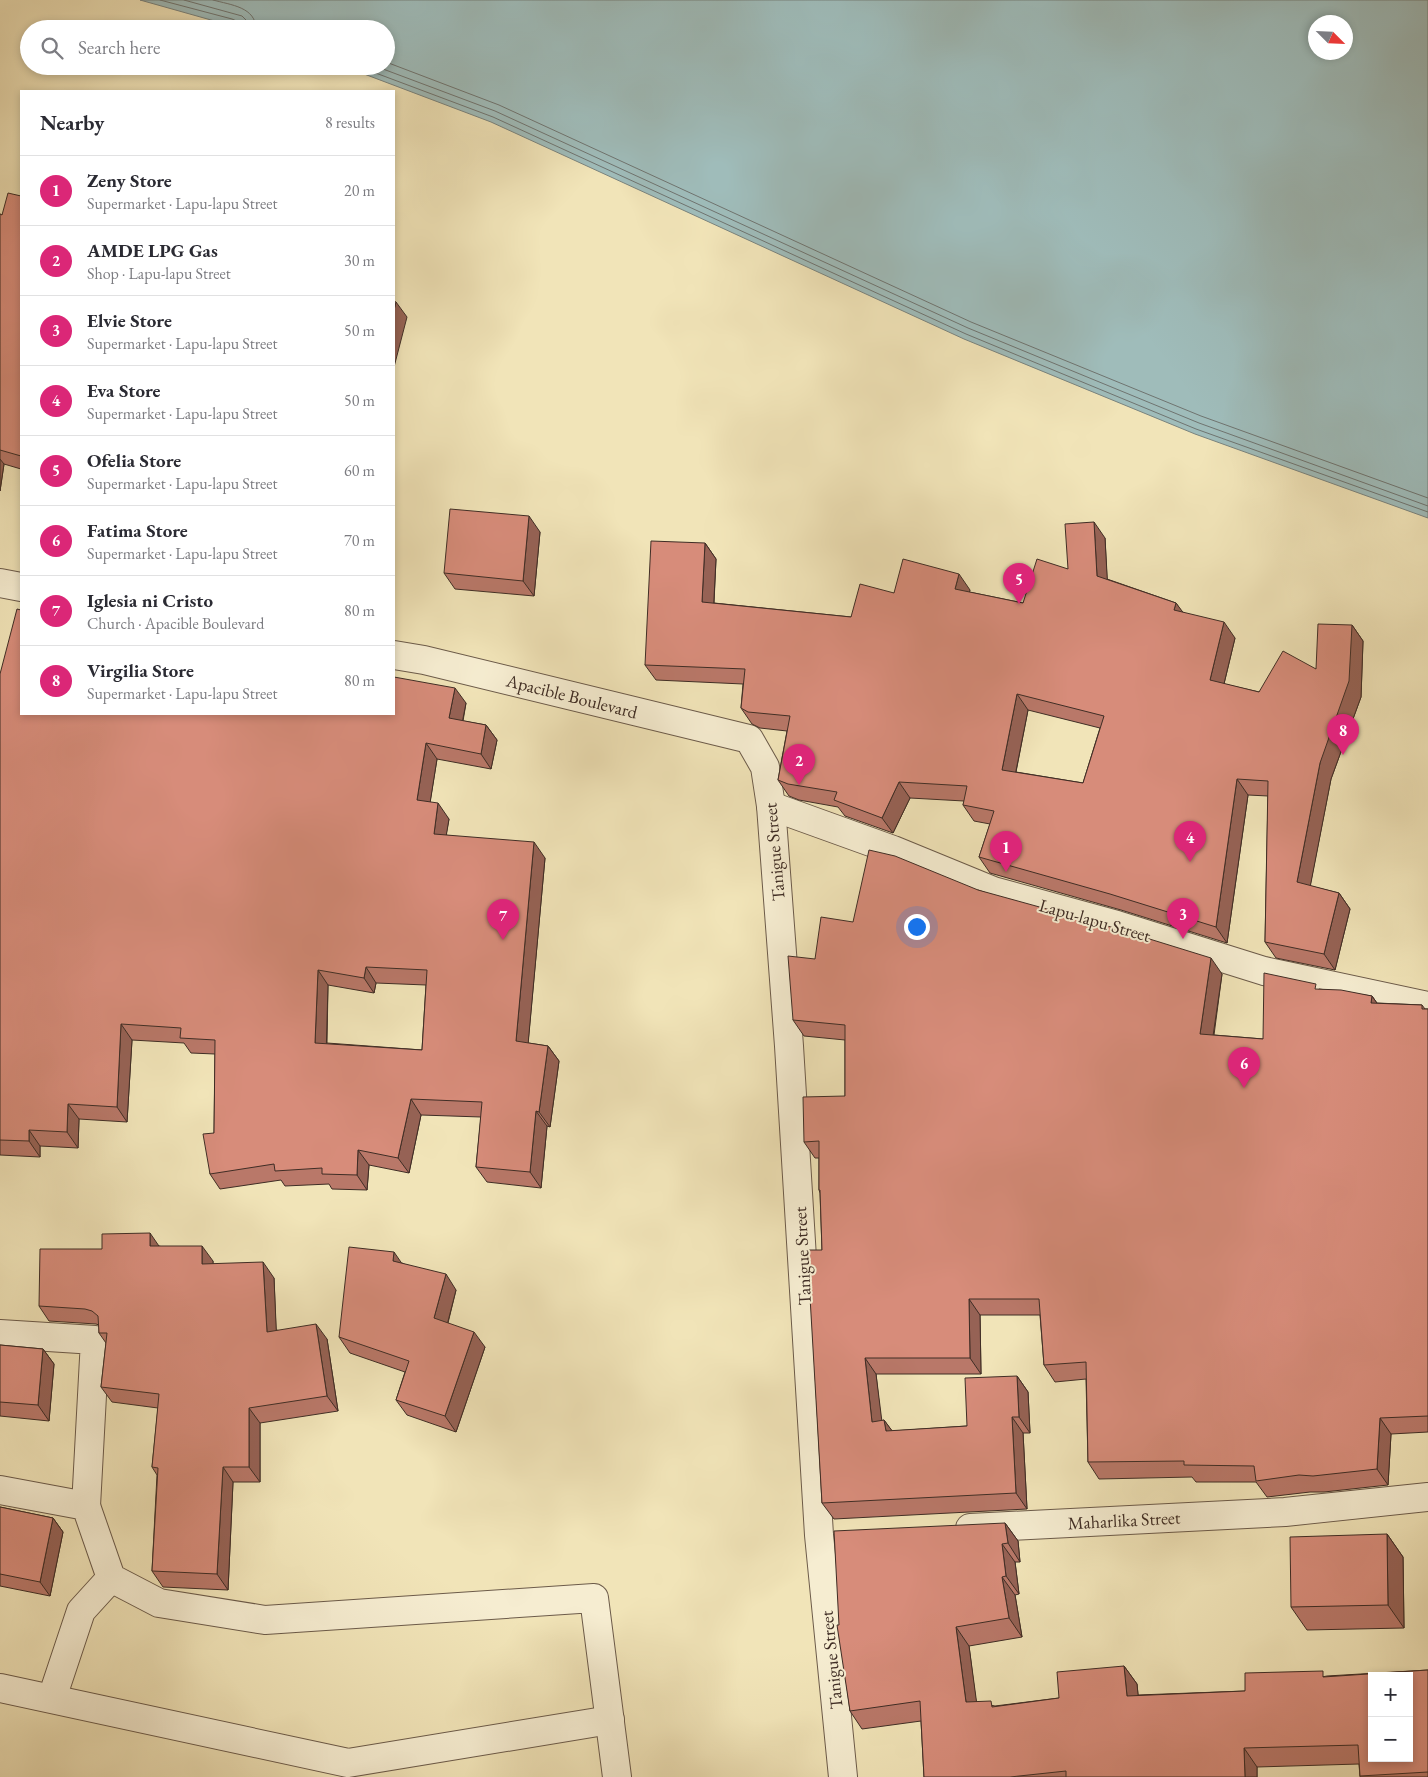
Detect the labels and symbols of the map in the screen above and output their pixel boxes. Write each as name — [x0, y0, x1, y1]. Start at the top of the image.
north arrow — [1308, 15, 1353, 60]
pin: 5 — [1003, 563, 1035, 604]
street label: Apacible Boulevard — [503, 668, 641, 724]
pin: 8 — [1327, 714, 1359, 755]
pin: 2 — [783, 744, 815, 785]
street label: Tanigue Street — [758, 801, 790, 902]
pin: 4 — [1174, 821, 1206, 862]
pin: 1 — [990, 831, 1022, 872]
street label: Lapu-lapu Street — [1037, 893, 1154, 947]
pin: 3 — [1167, 898, 1199, 939]
pin: 7 — [487, 899, 519, 940]
your location — [904, 914, 930, 940]
pin: 6 — [1228, 1047, 1260, 1088]
street label: Tanigue Street — [788, 1206, 816, 1306]
street label: Maharlika Street — [1067, 1506, 1181, 1534]
street label: Tanigue Street — [814, 1609, 848, 1710]

